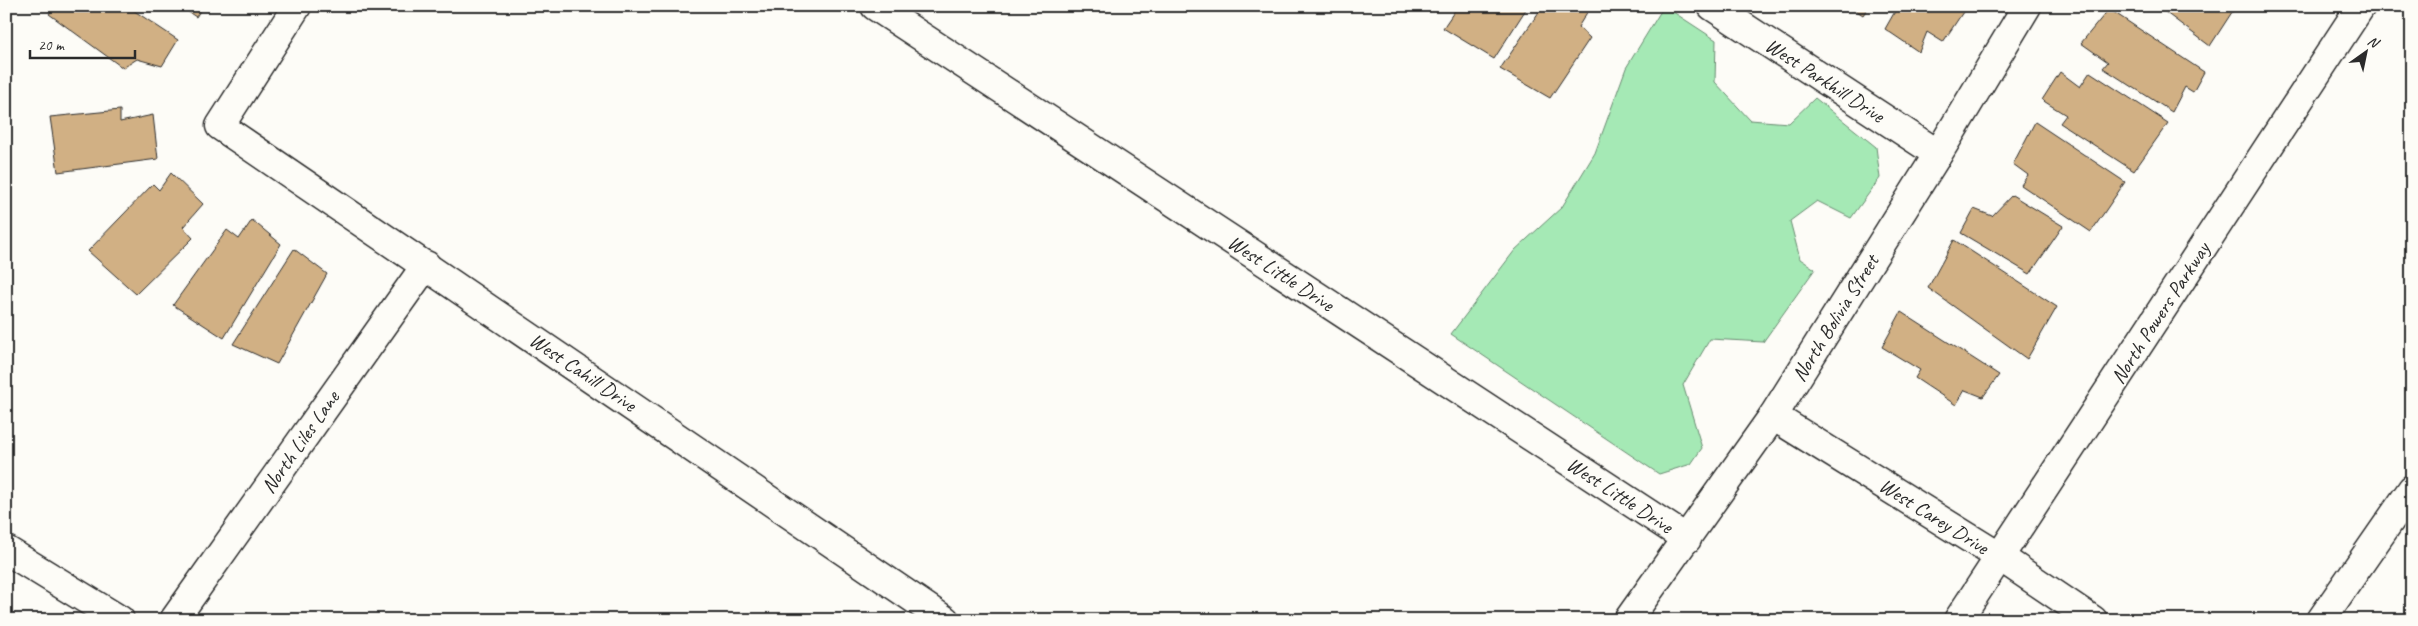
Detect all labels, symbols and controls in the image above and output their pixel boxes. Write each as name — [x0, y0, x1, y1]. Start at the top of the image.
scale bar — [30, 28, 135, 60]
north arrow — [2340, 28, 2390, 78]
street label: West Parkhill Drive — [1761, 32, 1890, 129]
text: N — [2365, 32, 2383, 52]
text: 20 m — [38, 36, 65, 55]
street label: West Little Drive — [1223, 229, 1340, 318]
street label: North Powers Parkway — [2105, 236, 2216, 389]
street label: North Bolivia Street — [1786, 248, 1885, 386]
street label: West Cahill Drive — [525, 327, 642, 418]
street label: North Liles Lane — [255, 385, 345, 498]
street label: West Little Drive — [1562, 451, 1679, 540]
street label: West Carey Drive — [1875, 472, 1994, 560]

